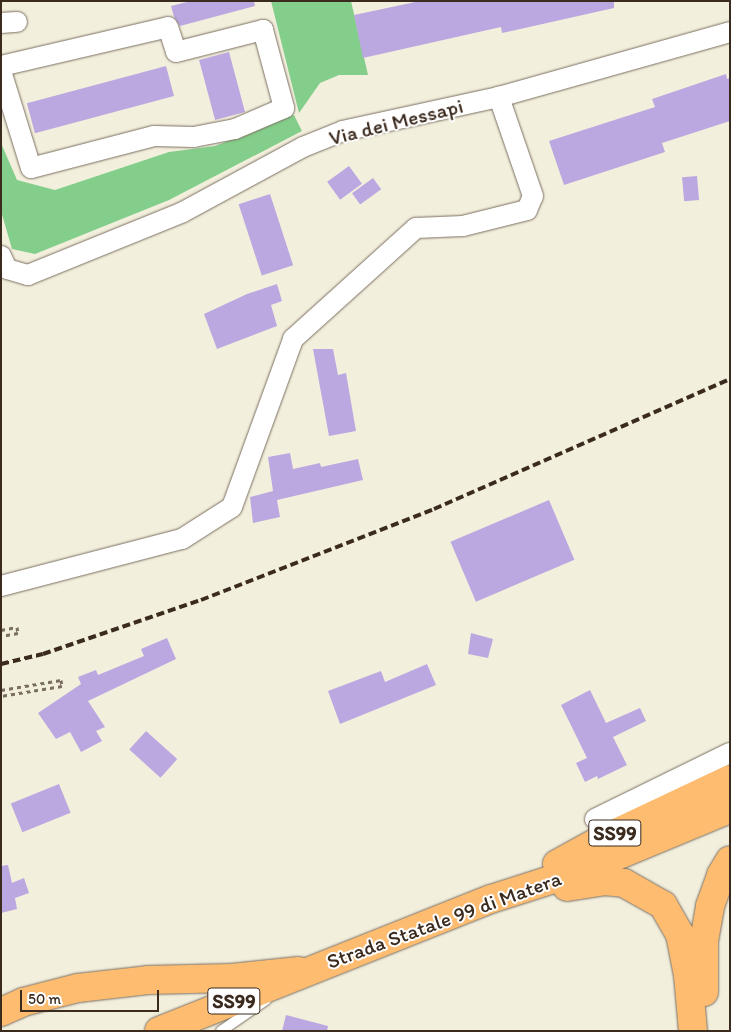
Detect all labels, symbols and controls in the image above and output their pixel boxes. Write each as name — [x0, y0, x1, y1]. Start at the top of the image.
street label: Via dei Messapi — [327, 93, 465, 151]
road number: SS99 — [588, 816, 642, 850]
street label: Strada Statale 99 di Matera — [324, 866, 564, 974]
scale bar — [22, 980, 161, 1012]
road number: SS99 — [206, 984, 262, 1018]
text: 50 m — [28, 990, 61, 1008]

